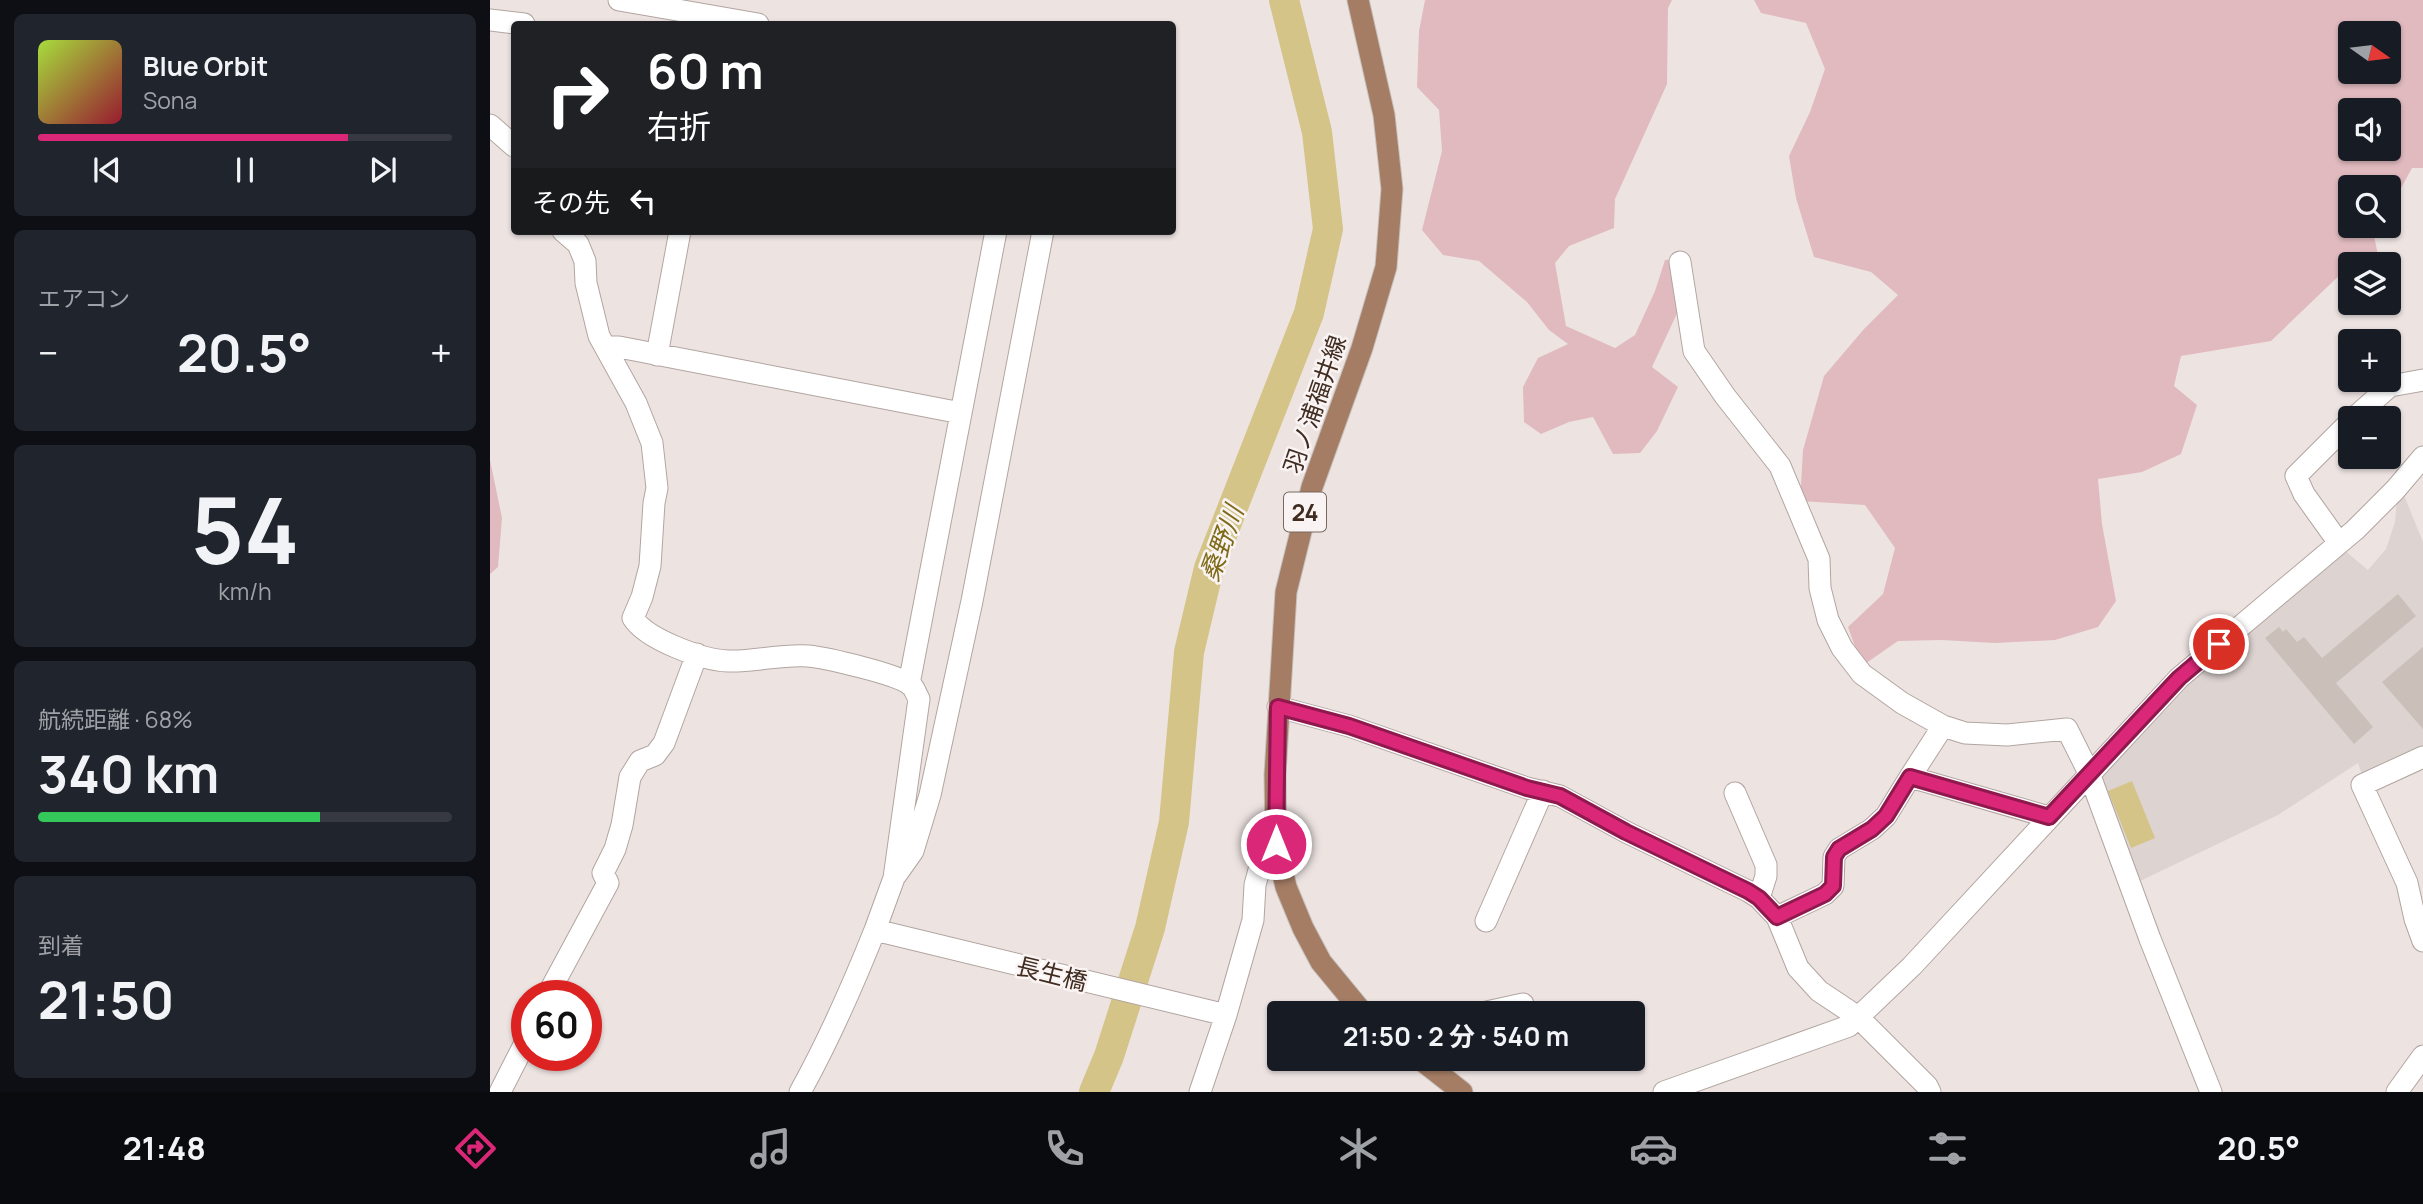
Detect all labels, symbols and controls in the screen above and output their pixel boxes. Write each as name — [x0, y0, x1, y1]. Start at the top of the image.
north arrow — [2338, 21, 2401, 84]
map controls — [2338, 21, 2401, 469]
text: 60 m — [647, 37, 764, 104]
text: Blue Orbit — [143, 48, 268, 84]
icon: right — [532, 49, 623, 140]
text: Sona — [143, 84, 197, 116]
button: sound — [2338, 98, 2401, 161]
text: 右折 — [647, 104, 711, 148]
icon: previous — [88, 151, 126, 189]
icon: pause — [226, 151, 264, 189]
icon: next — [364, 151, 402, 189]
button: search — [2338, 175, 2401, 238]
icon: left — [624, 182, 662, 220]
text: その先 — [532, 184, 610, 220]
button: layers — [2338, 252, 2401, 315]
text: エアコン — [38, 282, 130, 314]
text: 20.5° — [177, 317, 312, 388]
text: − — [38, 326, 59, 378]
text: + — [430, 326, 452, 378]
button: + — [2338, 329, 2401, 392]
street label: 羽ノ浦福井線 — [1275, 331, 1353, 477]
button: − — [2338, 406, 2401, 469]
text: 54 — [191, 467, 299, 591]
road number: 24 — [1284, 492, 1326, 532]
water label: 桑野川 — [1191, 497, 1252, 586]
text: km/h — [218, 575, 272, 607]
pin — [2189, 614, 2249, 674]
icon: arrive — [2200, 625, 2238, 663]
text: 航続距離 · 68% — [38, 703, 193, 735]
text: 340 km — [38, 738, 219, 809]
position arrow — [1239, 807, 1313, 881]
text: 到着 — [38, 929, 84, 961]
street label: 長生橋 — [1013, 948, 1091, 998]
text: 21:50 — [38, 964, 174, 1035]
speed limit sign: 60 — [511, 980, 602, 1071]
text: 21:50 · 2 分 · 540 m — [1343, 1018, 1569, 1054]
icon: directions — [451, 1124, 500, 1173]
icon: music — [746, 1124, 795, 1173]
icon: phone — [1040, 1124, 1089, 1173]
icon: climate — [1334, 1124, 1383, 1173]
icon: car — [1629, 1124, 1678, 1173]
icon: filters — [1923, 1124, 1972, 1173]
text: 21:48 — [123, 1126, 206, 1170]
text: 20.5° — [2217, 1126, 2300, 1170]

